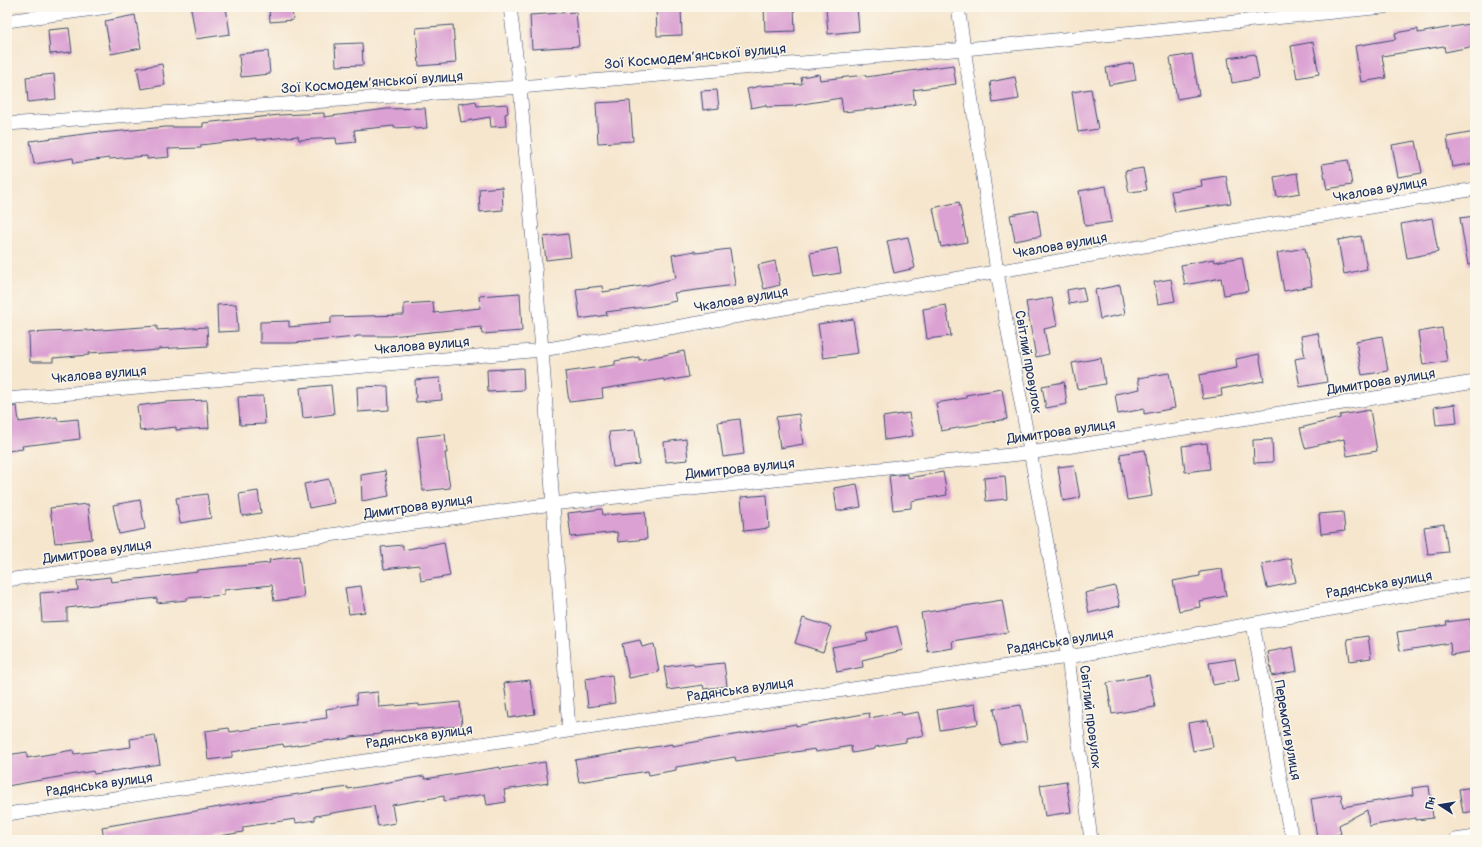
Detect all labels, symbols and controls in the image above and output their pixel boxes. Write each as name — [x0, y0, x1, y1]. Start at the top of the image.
street label: Зої Космодем’янської вулиця — [603, 40, 787, 73]
street label: Зої Космодем’янської вулиця — [280, 68, 464, 97]
street label: Чкалова вулиця — [1332, 173, 1428, 206]
street label: Чкалова вулиця — [1012, 229, 1108, 262]
street label: Чкалова вулиця — [693, 283, 789, 316]
street label: Світлий провулок — [1011, 309, 1046, 415]
street label: Чкалова вулиця — [374, 333, 470, 358]
street label: Чкалова вулиця — [51, 362, 147, 387]
street label: Димитрова вулиця — [1325, 365, 1436, 399]
street label: Димитрова вулиця — [1005, 415, 1116, 448]
street label: Димитрова вулиця — [684, 454, 795, 483]
street label: Димитрова вулиця — [362, 490, 473, 523]
street label: Димитрова вулиця — [41, 535, 152, 568]
street label: Радянська вулиця — [1325, 567, 1434, 602]
street label: Радянська вулиця — [1006, 625, 1115, 658]
street label: Світлий провулок — [1076, 664, 1105, 770]
street label: Радянська вулиця — [686, 674, 795, 705]
street label: Перемоги вулиця — [1270, 679, 1305, 782]
street label: Радянська вулиця — [365, 721, 474, 752]
street label: Радянська вулиця — [45, 769, 154, 800]
north arrow — [1420, 785, 1460, 825]
text: Пн — [1423, 795, 1438, 810]

